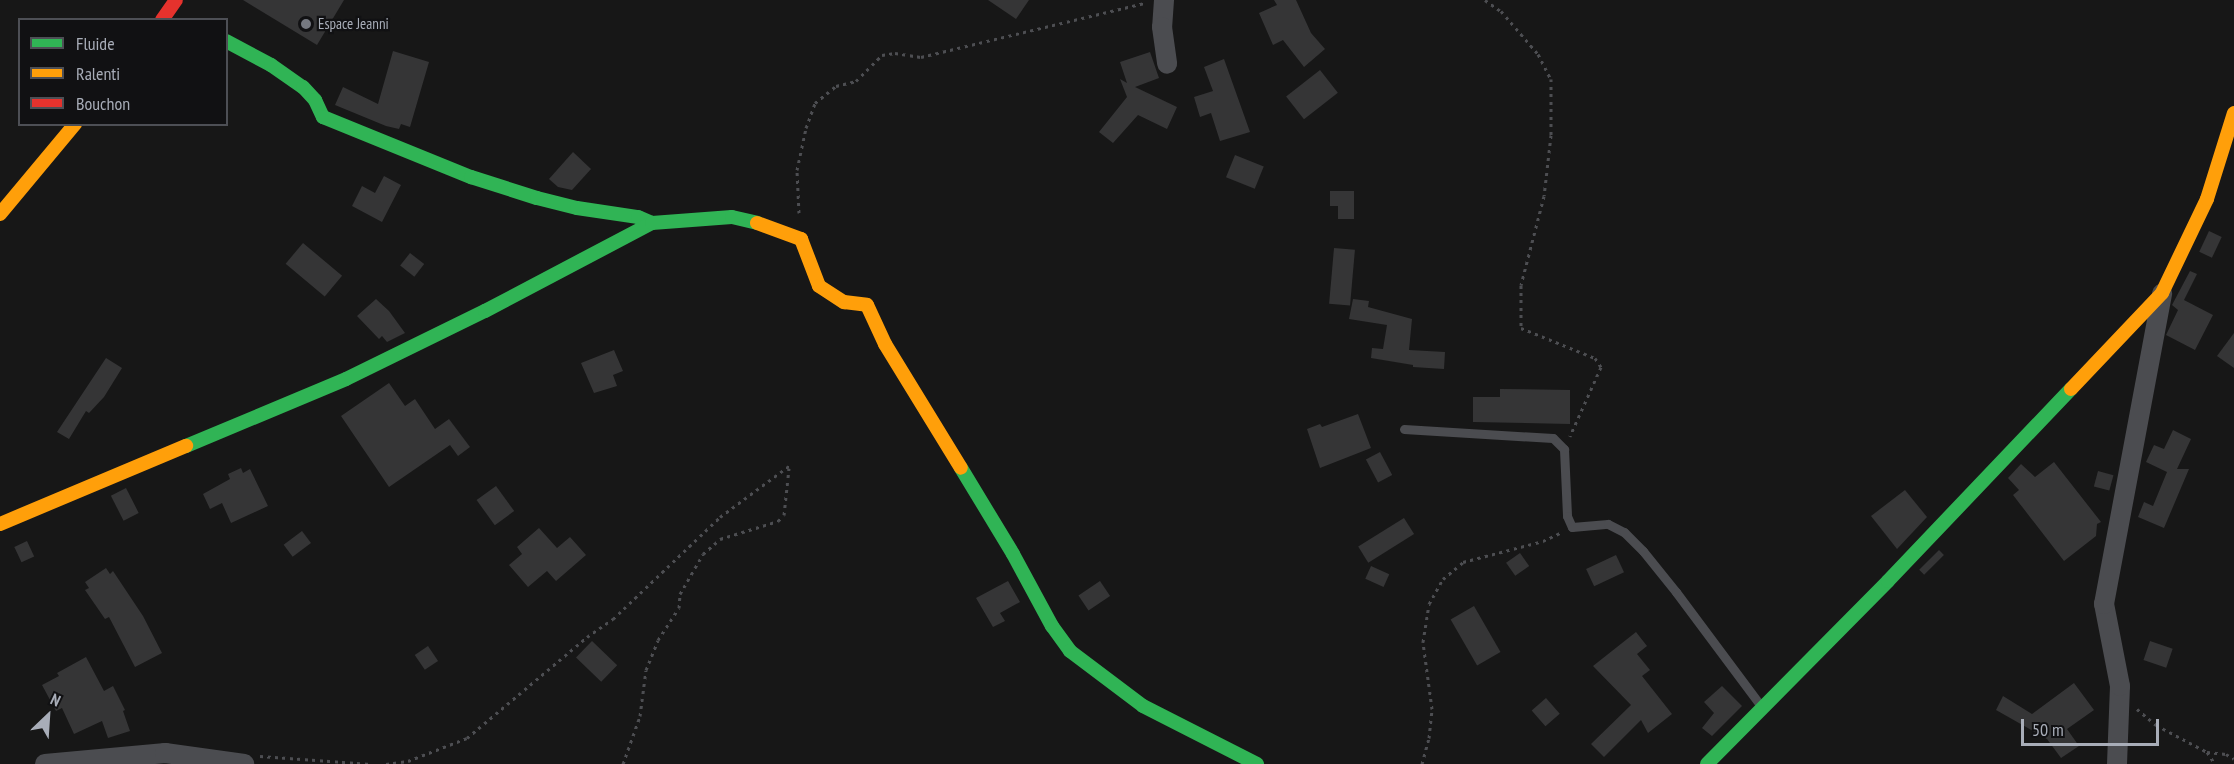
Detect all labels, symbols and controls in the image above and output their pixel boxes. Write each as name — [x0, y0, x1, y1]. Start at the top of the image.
place label: Espace Jeanni — [318, 15, 389, 33]
marker: Espace Jeanni — [299, 17, 313, 31]
legend — [18, 18, 228, 126]
text: Fluide — [76, 32, 115, 55]
text: Ralenti — [76, 62, 120, 85]
text: Bouchon — [76, 92, 130, 115]
north arrow — [18, 686, 78, 746]
text: N — [47, 689, 64, 711]
scale bar — [2024, 707, 2162, 745]
text: 50 m — [2032, 718, 2064, 741]

